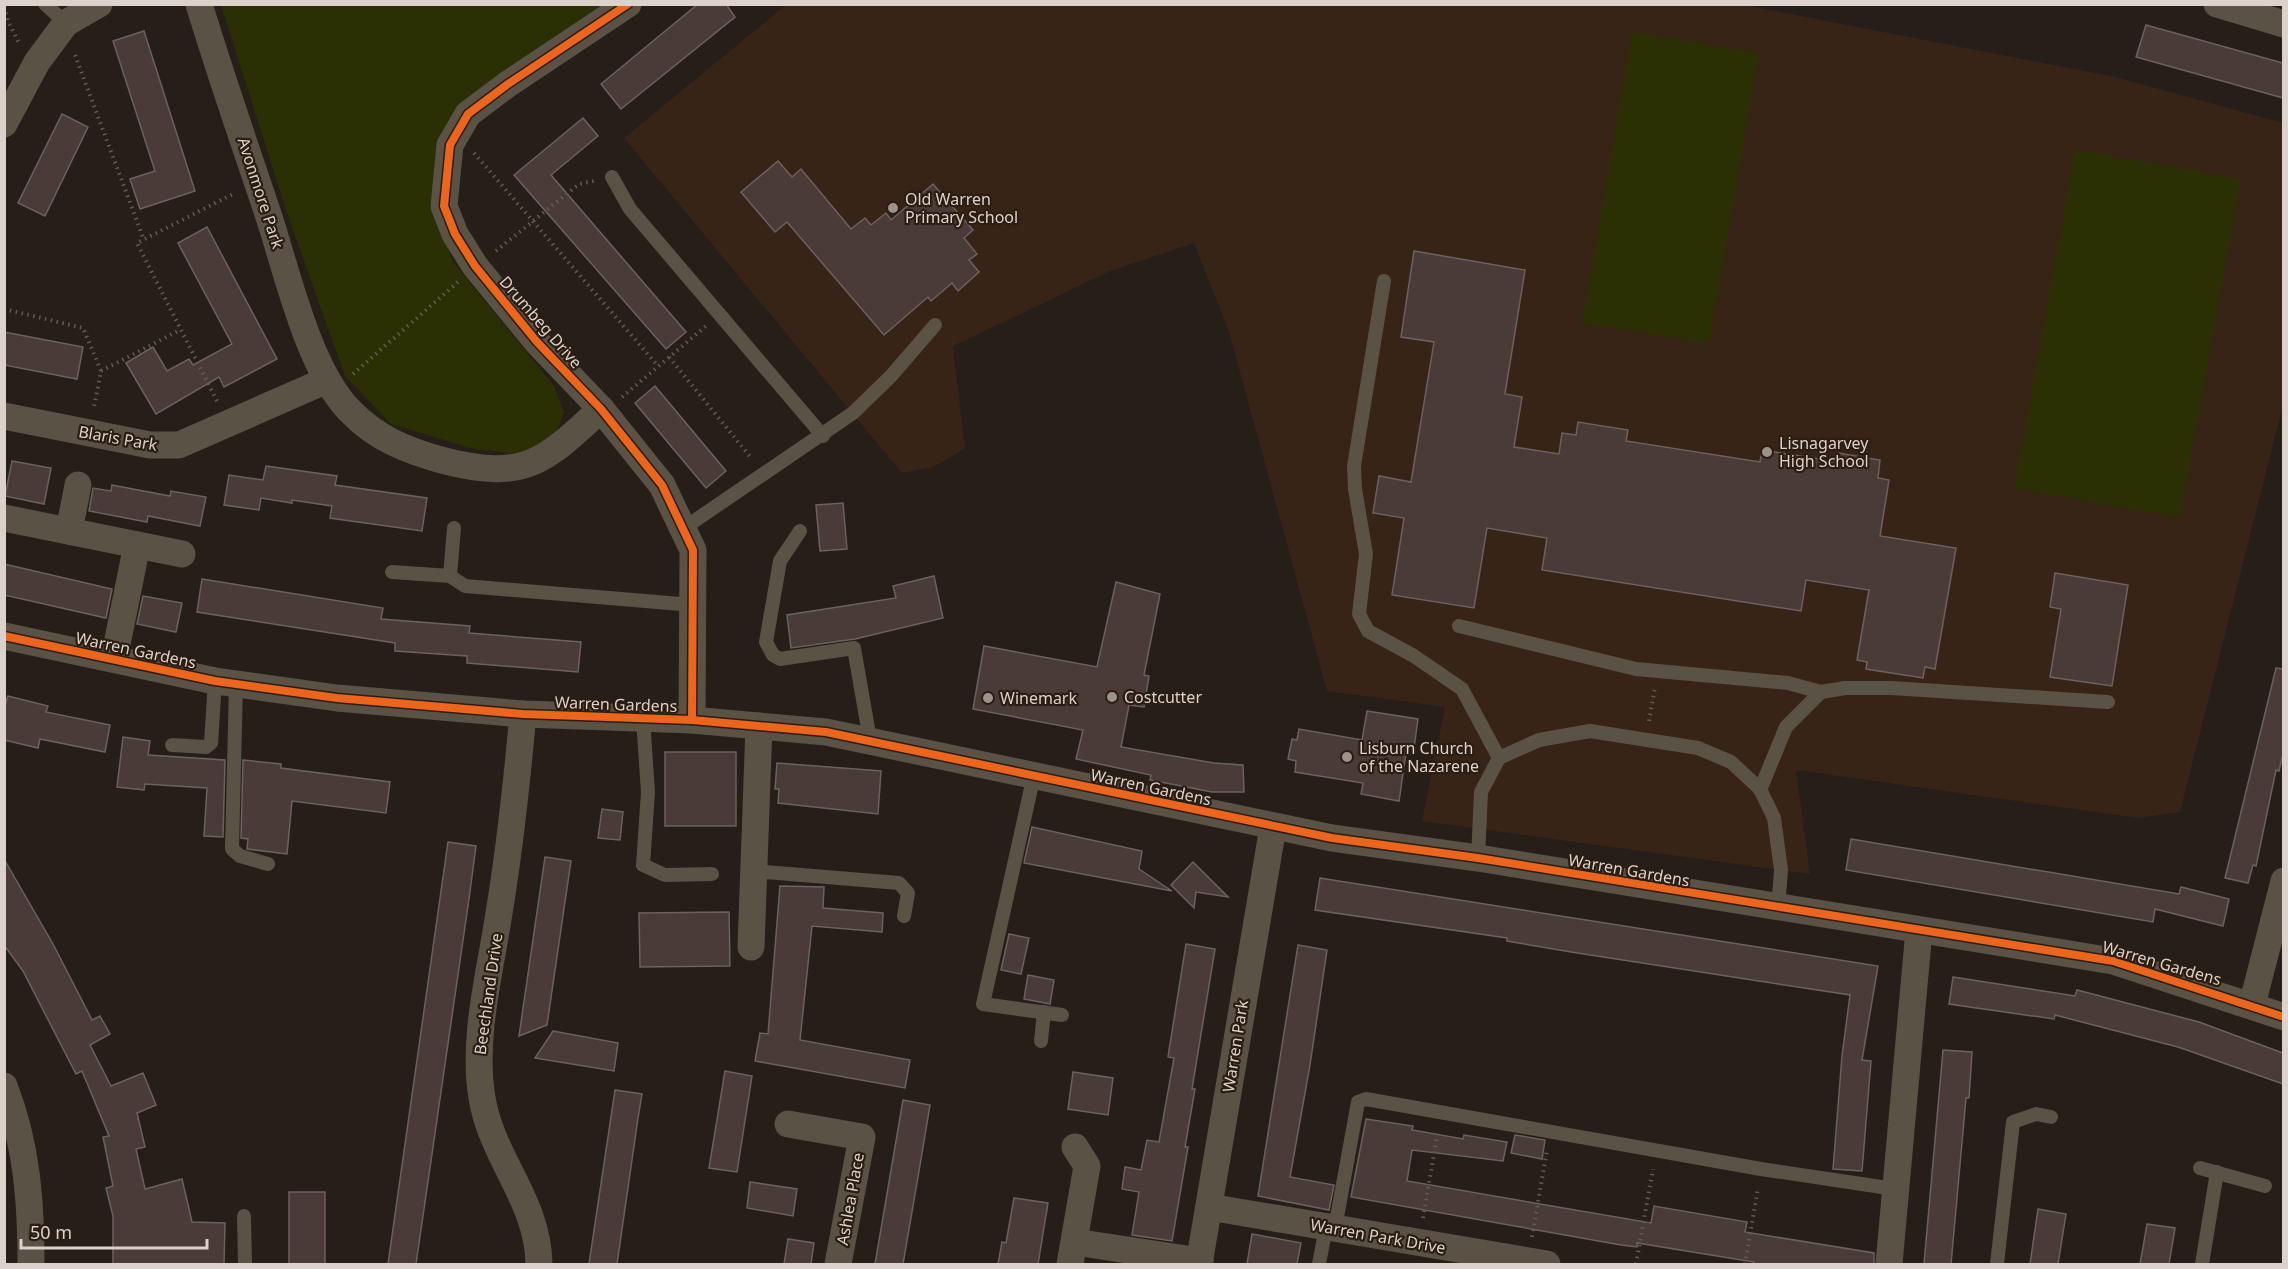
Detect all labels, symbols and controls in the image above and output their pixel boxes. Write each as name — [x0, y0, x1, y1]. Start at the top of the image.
street label: Avonmore Park — [233, 135, 290, 252]
place label: Old Warren Primary School — [905, 188, 1018, 228]
marker: Old Warren Primary School — [886, 201, 900, 215]
street label: Drumbeg Drive — [495, 271, 587, 373]
street label: Blaris Park — [77, 420, 160, 456]
place label: Lisnagarvey High School — [1779, 432, 1869, 472]
marker: Lisnagarvey High School — [1760, 445, 1774, 459]
street label: Warren Gardens — [74, 626, 198, 674]
place label: Costcutter — [1124, 686, 1202, 708]
place label: Winemark — [1000, 687, 1077, 709]
marker: Costcutter — [1105, 690, 1119, 704]
street label: Warren Gardens — [554, 691, 678, 717]
marker: Winemark — [981, 691, 995, 705]
place label: Lisburn Church of the Nazarene — [1359, 737, 1479, 777]
marker: Lisburn Church of the Nazarene — [1340, 750, 1354, 764]
street label: Warren Gardens — [1089, 763, 1213, 811]
street label: Warren Gardens — [1567, 849, 1691, 891]
street label: Beechland Drive — [469, 932, 507, 1056]
street label: Warren Gardens — [2100, 935, 2224, 991]
street label: Warren Park — [1217, 998, 1253, 1094]
street label: Ashlea Place — [831, 1151, 869, 1247]
scale bar — [21, 1212, 207, 1250]
street label: Warren Park Drive — [1309, 1213, 1447, 1259]
text: 50 m — [30, 1220, 72, 1244]

